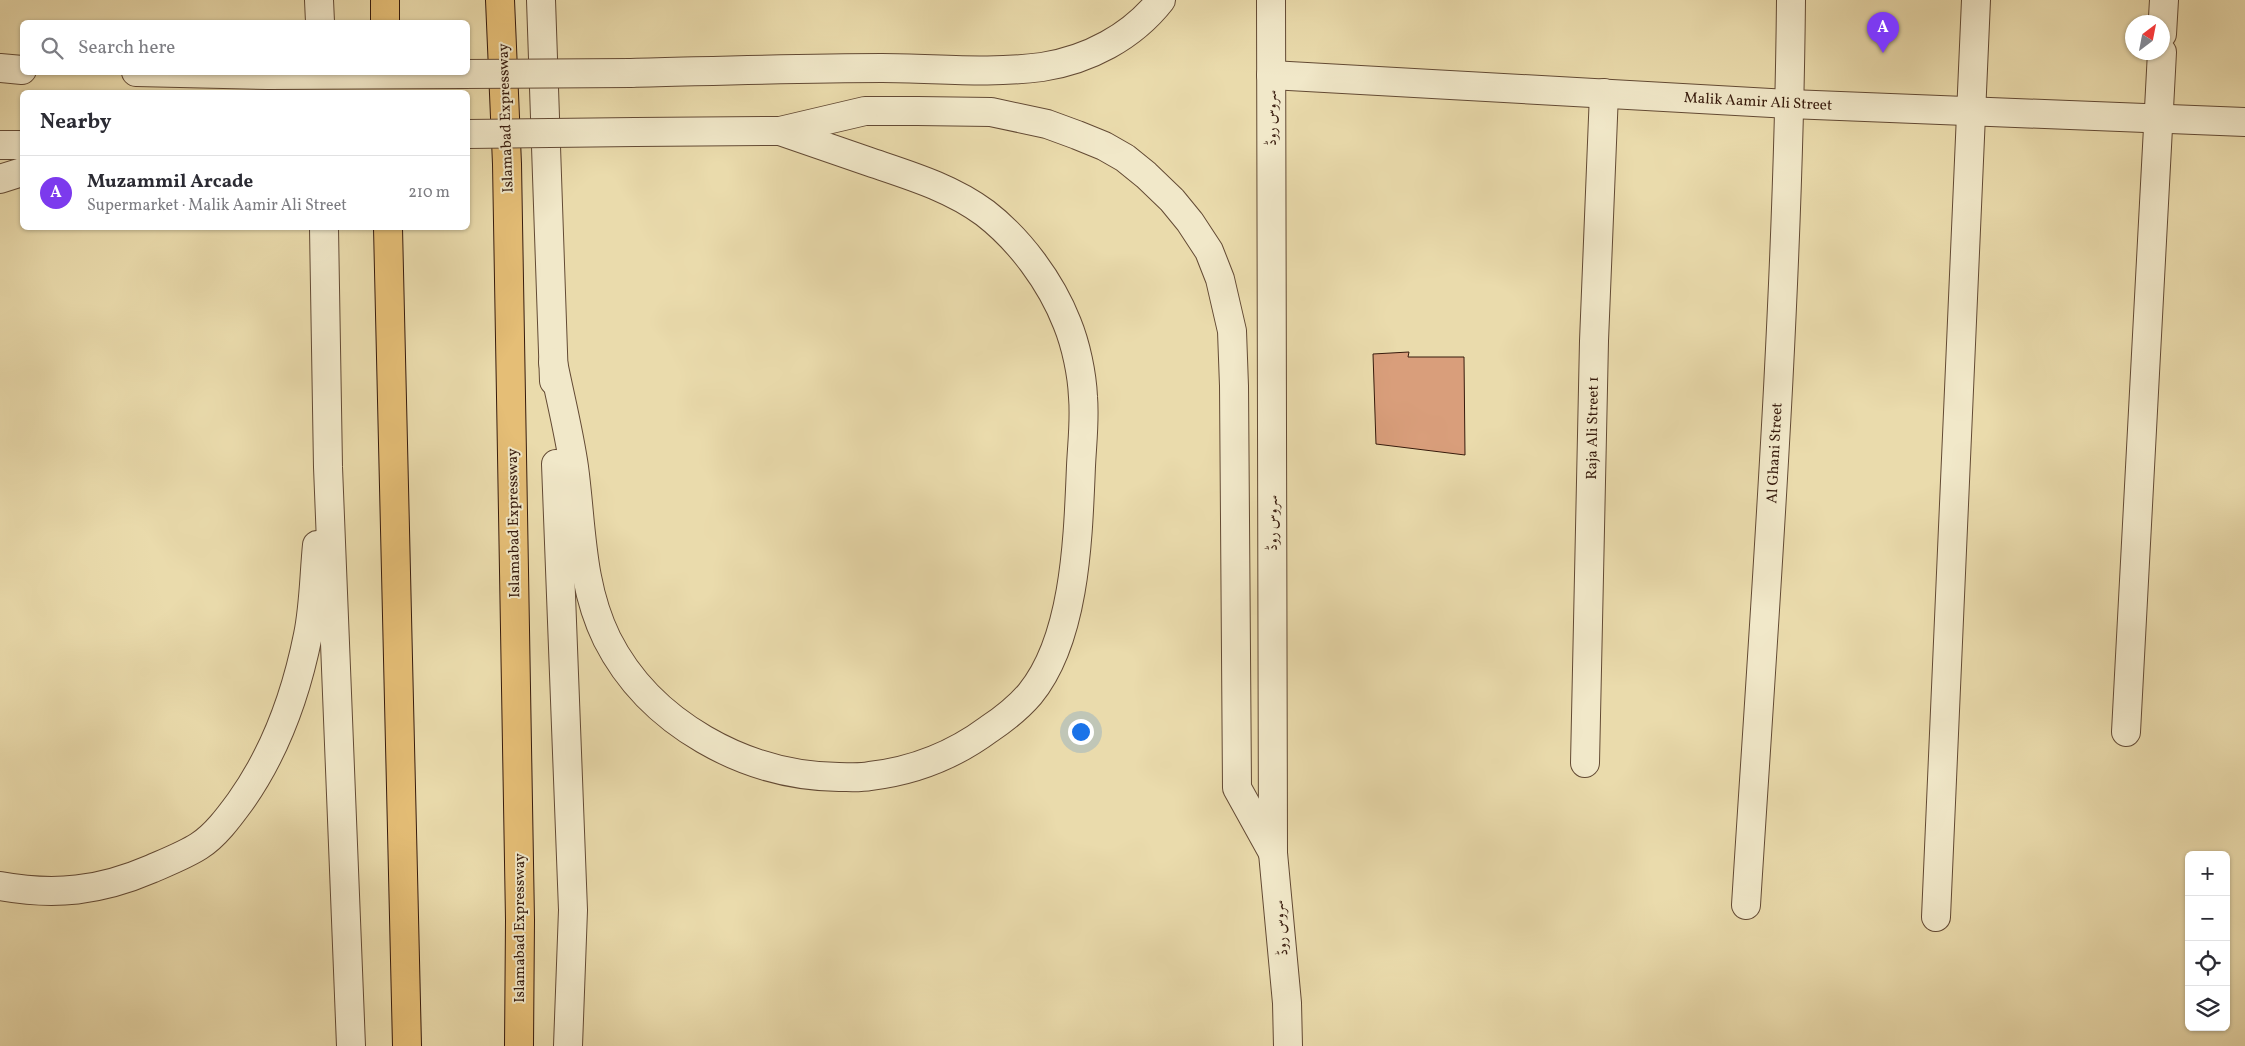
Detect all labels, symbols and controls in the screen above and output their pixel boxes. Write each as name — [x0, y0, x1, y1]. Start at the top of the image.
pin: A — [1867, 12, 1899, 53]
north arrow — [2125, 15, 2170, 60]
search box — [20, 20, 470, 75]
icon: search — [38, 34, 66, 62]
text: Search here — [78, 35, 175, 61]
street label: Islamabad Expressway — [493, 43, 520, 193]
street label: Malik Aamir Ali Street — [1683, 88, 1833, 117]
street label: سروس روڈ — [1262, 90, 1283, 146]
text: Nearby — [40, 108, 111, 137]
text: Muzammil Arcade — [87, 169, 253, 195]
text: A — [50, 182, 62, 204]
text: 210 m — [408, 182, 450, 204]
text: Supermarket · Malik Aamir Ali Street — [87, 195, 347, 217]
street label: Raja Ali Street 1 — [1582, 376, 1605, 480]
street label: Al Ghani Street — [1762, 402, 1789, 504]
street label: Islamabad Expressway — [503, 448, 526, 598]
street label: سروس روڈ — [1263, 495, 1284, 551]
your location — [1068, 719, 1094, 745]
map controls — [2185, 851, 2230, 1031]
button: + — [2185, 851, 2230, 896]
street label: Islamabad Expressway — [510, 853, 531, 1003]
button: − — [2185, 896, 2230, 941]
street label: سروس روڈ — [1269, 899, 1294, 957]
button: locate — [2185, 941, 2230, 986]
button: layers — [2185, 986, 2230, 1031]

